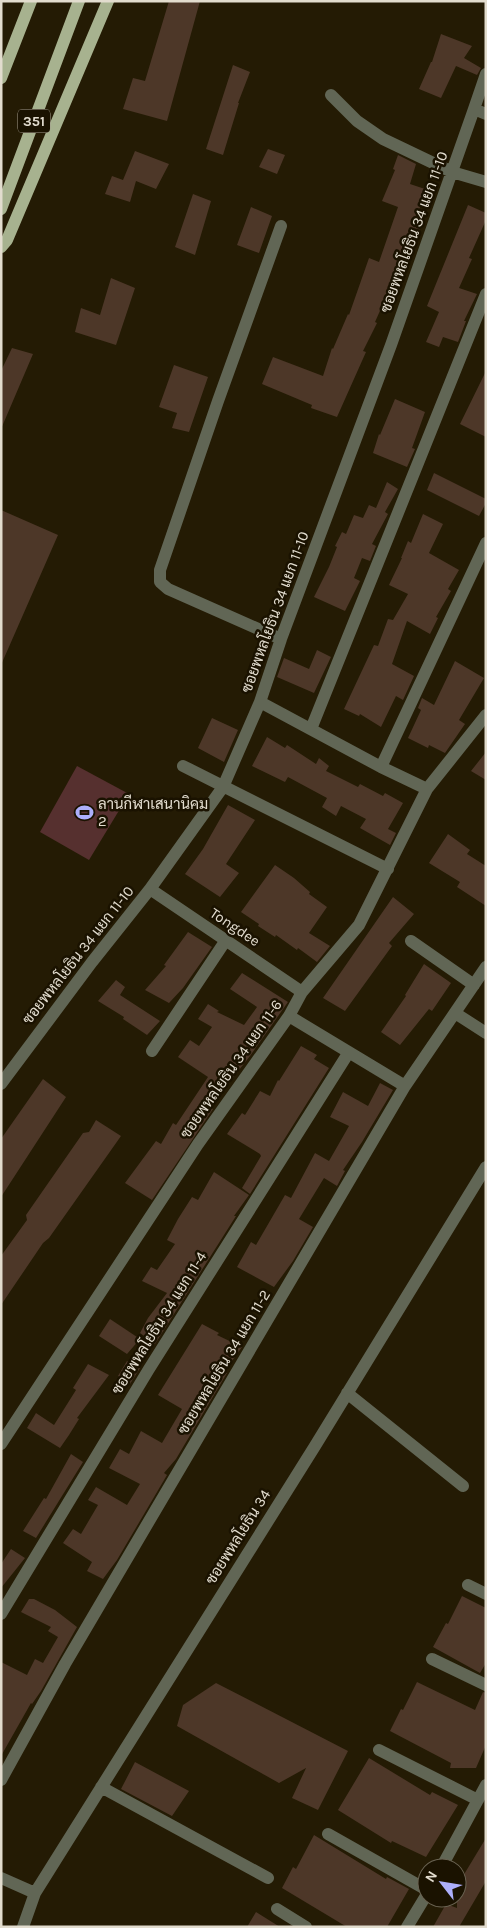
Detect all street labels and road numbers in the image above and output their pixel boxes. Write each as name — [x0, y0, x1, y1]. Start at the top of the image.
road number: 351 — [18, 110, 50, 132]
street label: ซอยพหลโยธิน 34 แยก 11-10 — [375, 148, 452, 315]
street label: ซอยพหลโยธิน 34 แยก 11-10 — [236, 528, 313, 695]
street label: ซอยพหลโยธิน 34 แยก 11-10 — [18, 882, 138, 1028]
street label: Tongdee — [207, 904, 263, 950]
street label: ซอยพหลโยธิน 34 แยก 11-6 — [175, 996, 286, 1142]
street label: ซอยพหลโยธิน 34 แยก 11-4 — [107, 1247, 211, 1398]
street label: ซอยพหลโยธิน 34 แยก 11-2 — [173, 1286, 274, 1437]
street label: ซอยพหลโยธิน 34 — [201, 1485, 275, 1588]

